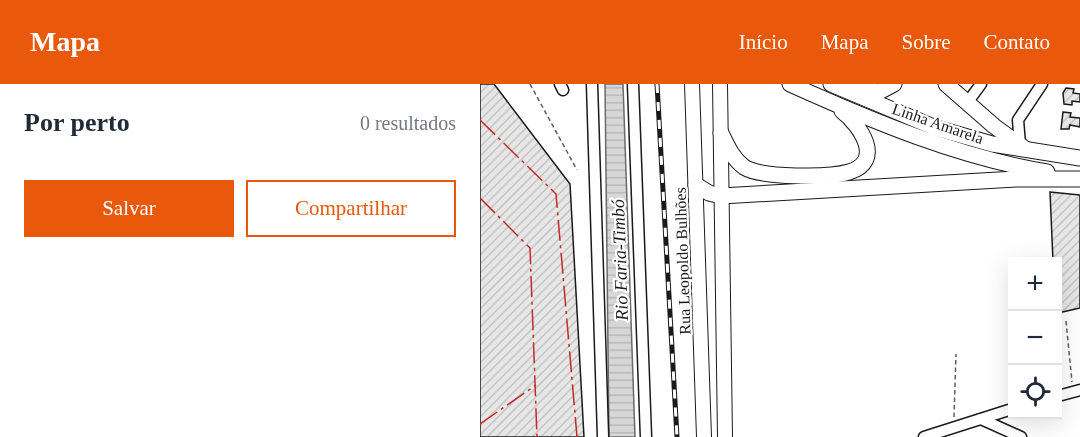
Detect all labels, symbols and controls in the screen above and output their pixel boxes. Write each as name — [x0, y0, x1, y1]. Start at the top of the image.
text: Mapa — [30, 26, 100, 57]
text: Início — [739, 30, 788, 54]
text: Mapa — [821, 30, 869, 54]
text: Sobre — [902, 30, 951, 54]
text: Contato — [984, 30, 1050, 54]
street label: Linha Amarela — [890, 100, 986, 147]
text: Por perto — [24, 108, 130, 137]
text: 0 resultados — [360, 112, 456, 134]
button: Salvar — [24, 180, 234, 237]
button: Compartilhar — [246, 180, 456, 237]
street label: Rua Leopoldo Bulhões — [671, 187, 695, 335]
water label: Rio Faria-Timbó — [608, 199, 632, 322]
map controls — [1008, 257, 1062, 419]
button: + — [1008, 257, 1062, 311]
button: − — [1008, 311, 1062, 365]
button: locate — [1008, 365, 1062, 419]

